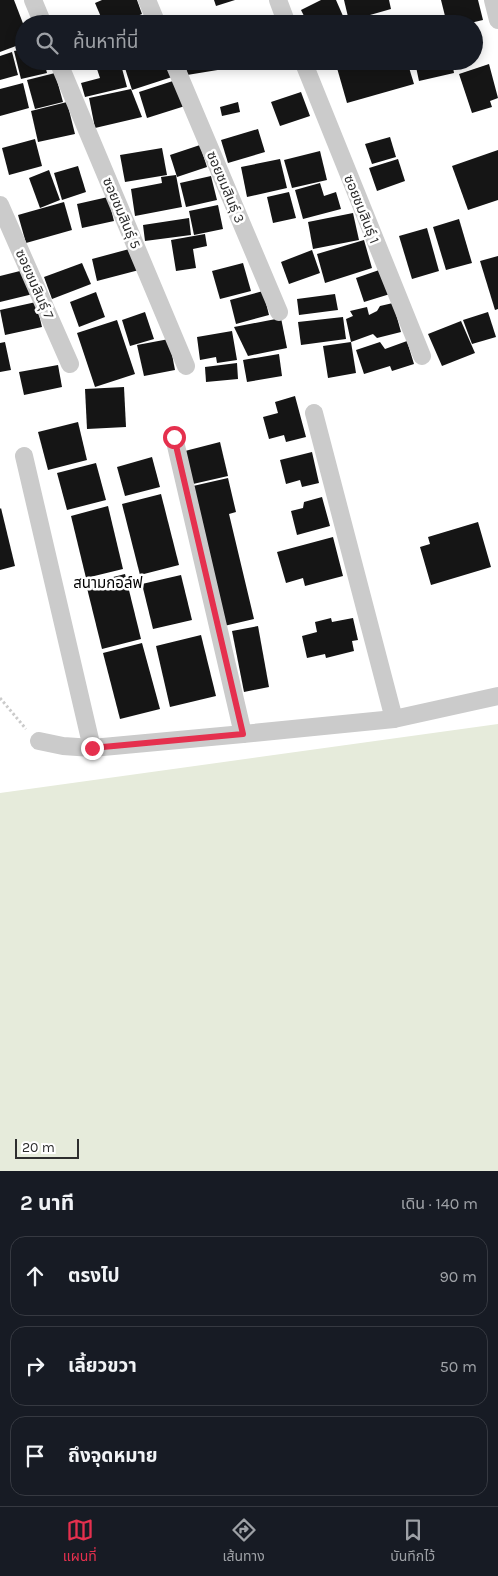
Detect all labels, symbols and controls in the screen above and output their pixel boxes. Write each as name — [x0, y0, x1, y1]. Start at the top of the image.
search box — [15, 15, 483, 70]
icon: search — [33, 29, 61, 57]
text: ค้นหาที่นี่ — [73, 31, 138, 53]
street label: ซอยชมสินธุ์ 3 — [203, 149, 248, 226]
street label: ซอยชมสินธุ์ 1 — [340, 172, 383, 246]
street label: ซอยชมสินธุ์ 5 — [99, 175, 144, 252]
street label: ซอยชมสินธุ์ 7 — [12, 247, 58, 322]
route start — [163, 426, 186, 449]
district label: สนามกอล์ฟ — [73, 574, 143, 592]
route end — [81, 737, 104, 760]
scale bar — [15, 1136, 79, 1159]
text: 20 m — [22, 1139, 55, 1156]
text: 2 นาที — [20, 1191, 74, 1215]
text: เดิน · 140 m — [401, 1194, 478, 1213]
icon: ahead — [21, 1262, 49, 1290]
text: ตรงไป — [68, 1265, 120, 1287]
text: 90 m — [439, 1267, 477, 1286]
icon: right — [21, 1352, 49, 1380]
text: เลี้ยวขวา — [68, 1355, 137, 1377]
text: 50 m — [440, 1357, 477, 1376]
icon: arrive — [21, 1442, 49, 1470]
text: ถึงจุดหมาย — [68, 1445, 158, 1467]
tab: แผนที่ — [63, 1516, 97, 1567]
tab: เส้นทาง — [222, 1516, 265, 1567]
tab: บันทึกไว้ — [390, 1516, 435, 1567]

